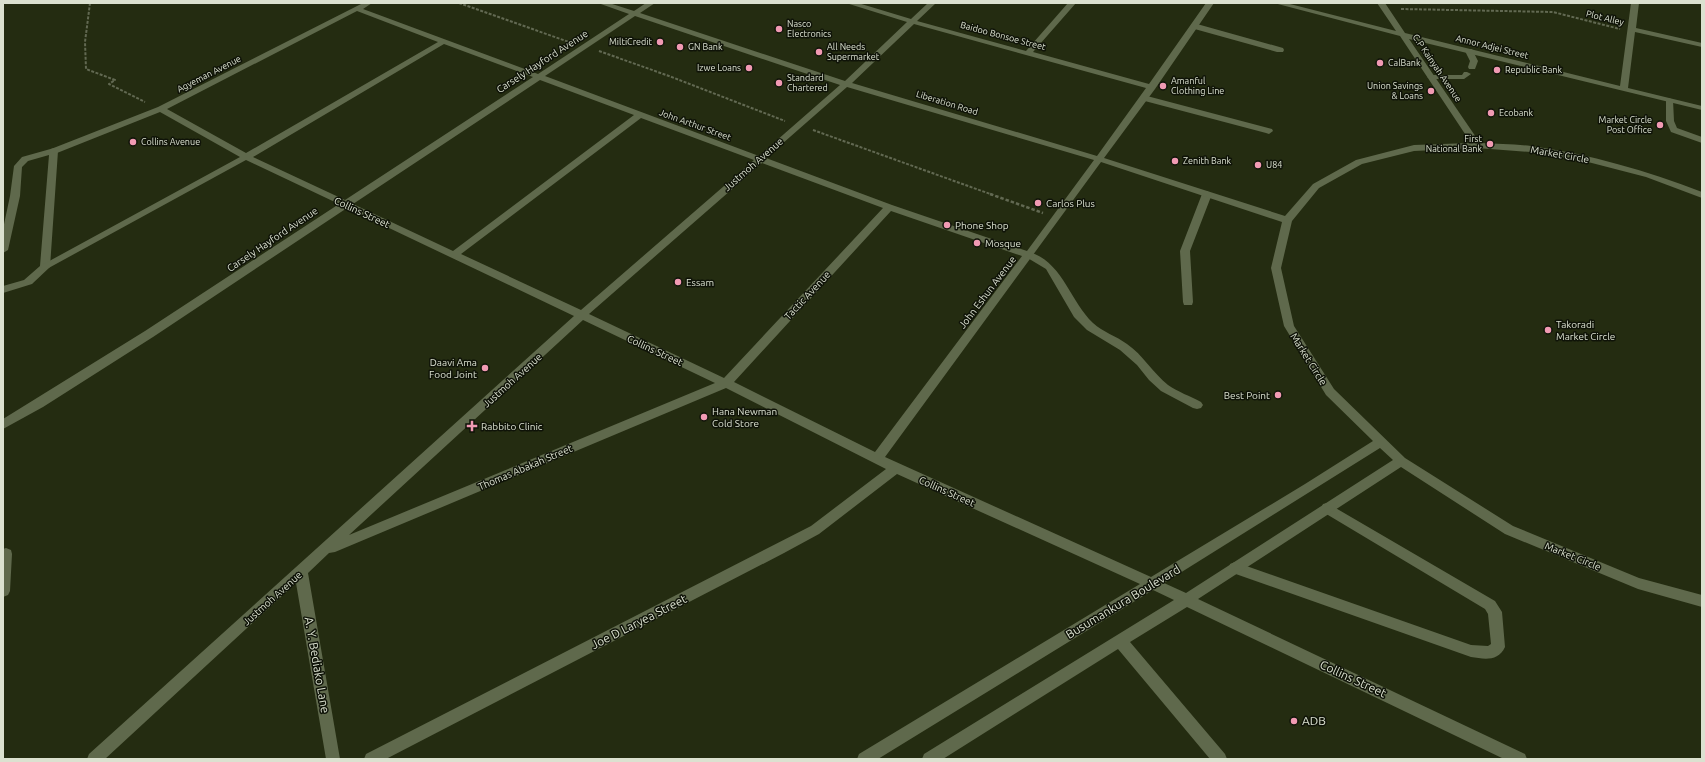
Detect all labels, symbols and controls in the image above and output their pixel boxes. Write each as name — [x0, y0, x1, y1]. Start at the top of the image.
street label: Plot Alley — [1585, 8, 1626, 28]
place label: Nasco Electronics — [787, 19, 831, 39]
street label: Baidoo Bonsoe Street — [959, 20, 1047, 52]
marker: Nasco Electronics — [774, 24, 784, 34]
street label: Carsely Hayford Avenue — [494, 28, 590, 95]
street label: C.P Kainyah Avenue — [1411, 32, 1463, 104]
street label: Annor Adjei Street — [1455, 33, 1530, 61]
place label: MiltiCredit — [609, 37, 652, 47]
marker: MiltiCredit — [655, 37, 665, 47]
marker: GN Bank — [675, 42, 685, 52]
place label: GN Bank — [688, 42, 723, 52]
place label: All Needs Supermarket — [827, 42, 880, 62]
marker: All Needs Supermarket — [814, 47, 824, 57]
street label: Agyeman Avenue — [175, 54, 243, 94]
marker: CalBank — [1375, 58, 1385, 68]
place label: CalBank — [1388, 58, 1421, 68]
place label: Izwe Loans — [697, 63, 741, 73]
marker: Izwe Loans — [744, 63, 754, 73]
marker: Republic Bank — [1492, 65, 1502, 75]
place label: Republic Bank — [1505, 65, 1562, 75]
place label: Standard Chartered — [787, 73, 828, 93]
place label: Amanful Clothing Line — [1171, 76, 1224, 96]
marker: Standard Chartered — [774, 78, 784, 88]
marker: Amanful Clothing Line — [1158, 81, 1168, 91]
place label: Union Savings & Loans — [1367, 81, 1423, 101]
marker: Union Savings & Loans — [1426, 86, 1436, 96]
street label: Liberation Road — [915, 89, 979, 117]
street label: John Arthur Street — [658, 107, 733, 143]
marker: Ecobank — [1486, 108, 1496, 118]
place label: Ecobank — [1499, 108, 1533, 118]
place label: Market Circle Post Office — [1599, 115, 1652, 135]
marker: Market Circle Post Office — [1655, 120, 1665, 130]
place label: First National Bank — [1426, 134, 1482, 154]
street label: Justmoh Avenue — [721, 136, 785, 193]
marker: Collins Avenue — [128, 137, 138, 147]
place label: Collins Avenue — [141, 137, 200, 147]
marker: First National Bank — [1485, 139, 1495, 149]
street label: Market Circle — [1530, 144, 1590, 165]
marker: Zenith Bank — [1170, 156, 1180, 166]
place label: Zenith Bank — [1183, 156, 1232, 166]
marker: U84 — [1253, 160, 1263, 170]
place label: U84 — [1266, 160, 1282, 170]
street label: Collins Street — [332, 195, 391, 230]
marker: Carlos Plus — [1033, 198, 1043, 208]
place label: Carlos Plus — [1046, 198, 1095, 209]
street label: Carsely Hayford Avenue — [225, 205, 320, 274]
marker: Phone Shop — [942, 220, 952, 230]
place label: Phone Shop — [955, 220, 1009, 231]
marker: Mosque — [972, 238, 982, 248]
place label: Mosque — [985, 238, 1021, 249]
street label: John Eshun Avenue — [957, 254, 1018, 331]
street label: Tactic Avenue — [782, 269, 833, 322]
marker: Essam — [673, 277, 683, 287]
place label: Essam — [686, 277, 714, 288]
place label: Takoradi Market Circle — [1556, 319, 1615, 342]
marker: Takoradi Market Circle — [1543, 325, 1553, 335]
street label: Market Circle — [1288, 331, 1329, 387]
street label: Collins Street — [625, 333, 684, 368]
street label: Justmoh Avenue — [481, 351, 544, 410]
place label: Daavi Ama Food Joint — [429, 357, 477, 380]
marker: Daavi Ama Food Joint — [480, 363, 490, 373]
place label: Best Point — [1224, 390, 1270, 401]
marker: Best Point — [1273, 390, 1283, 400]
place label: Hana Newman Cold Store — [712, 406, 777, 429]
marker: Hana Newman Cold Store — [699, 412, 709, 422]
marker: Rabbito Clinic — [466, 420, 478, 432]
place label: Rabbito Clinic — [481, 421, 543, 432]
street label: Thomas Abakah Street — [477, 443, 574, 492]
street label: Collins Street — [917, 474, 976, 509]
street label: Market Circle — [1543, 540, 1602, 573]
street label: Busumankura Boulevard — [1063, 562, 1182, 641]
street label: Justmoh Avenue — [241, 569, 304, 628]
street label: Joe D Laryea Street — [589, 592, 689, 651]
street label: A. Y. Bediako Lane — [303, 616, 332, 714]
street label: Collins Street — [1318, 657, 1389, 700]
place label: ADB — [1302, 714, 1326, 727]
marker: ADB — [1289, 716, 1299, 726]

